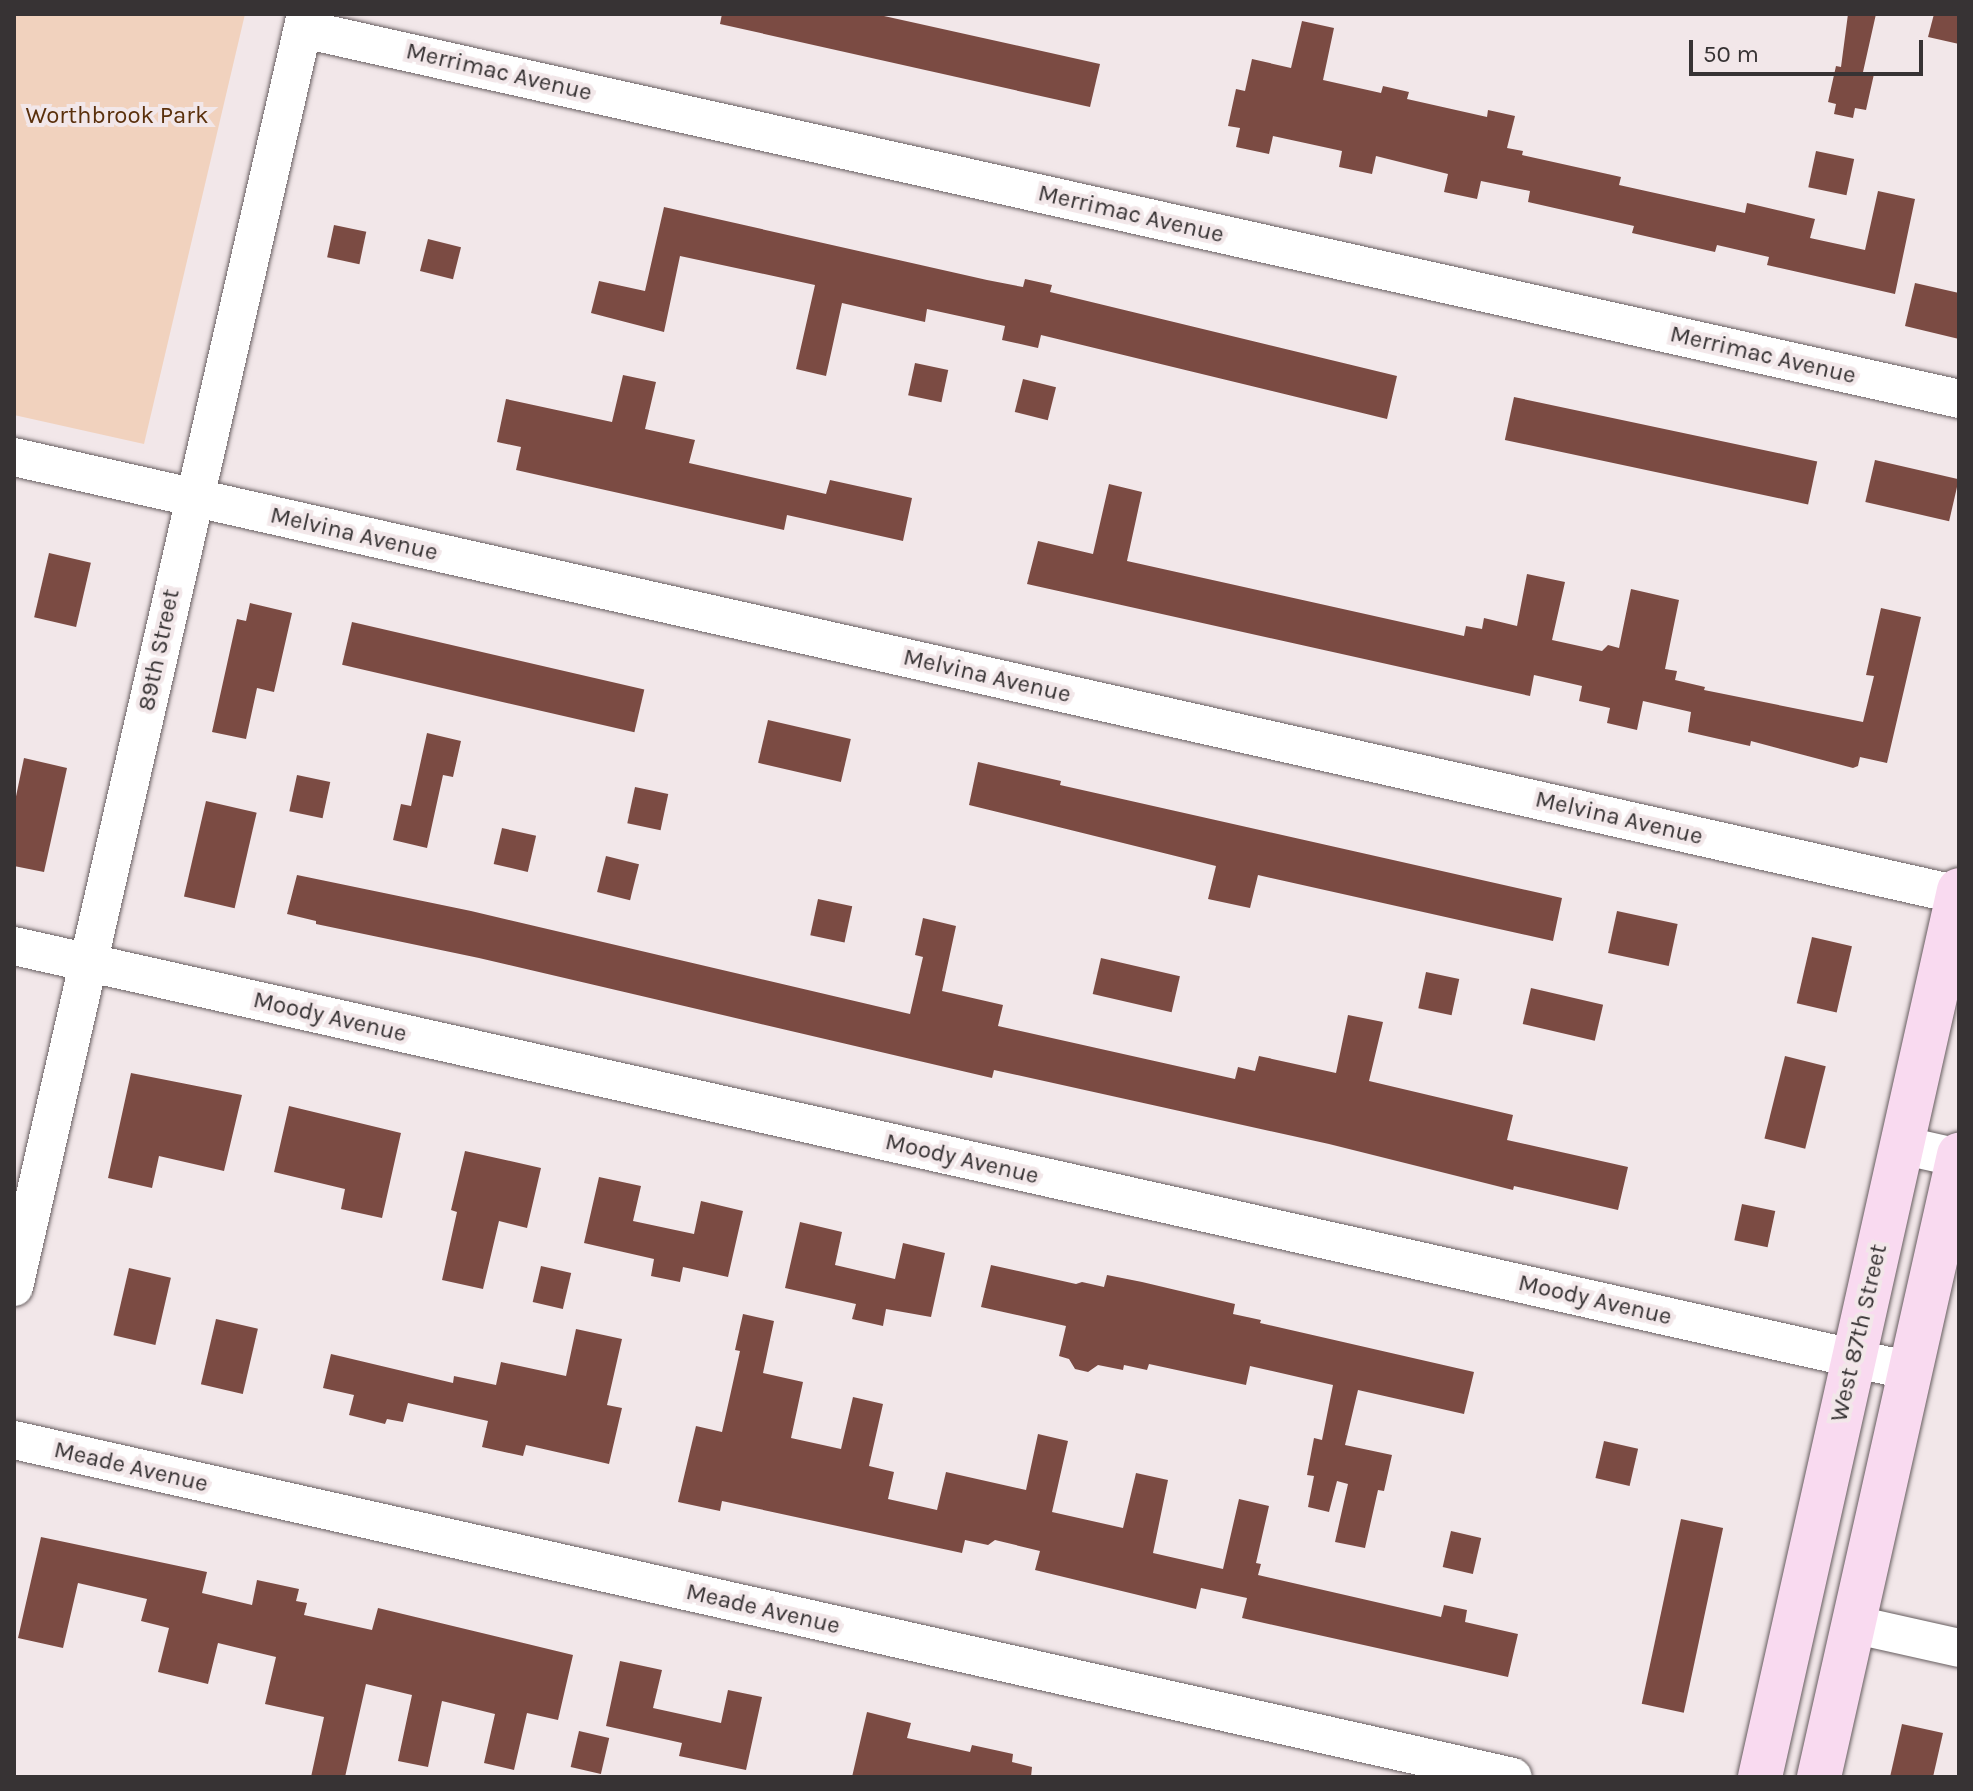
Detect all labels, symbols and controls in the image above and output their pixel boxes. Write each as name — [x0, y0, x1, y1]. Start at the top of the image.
scale bar — [1693, 24, 1927, 74]
street label: Merrimac Avenue — [403, 37, 595, 107]
text: 50 m — [1703, 40, 1759, 68]
park label: Worthbrook Park — [25, 102, 209, 130]
street label: Merrimac Avenue — [1035, 179, 1227, 249]
street label: Merrimac Avenue — [1667, 320, 1859, 390]
street label: Melvina Avenue — [267, 501, 441, 567]
street label: 89th Street — [132, 586, 186, 714]
street label: Melvina Avenue — [900, 643, 1074, 709]
street label: Melvina Avenue — [1532, 785, 1706, 851]
street label: Moody Avenue — [250, 985, 410, 1049]
street label: Moody Avenue — [882, 1127, 1042, 1191]
street label: West 87th Street — [1825, 1241, 1893, 1425]
street label: Moody Avenue — [1515, 1268, 1675, 1332]
street label: Meade Avenue — [51, 1435, 211, 1499]
street label: Meade Avenue — [683, 1577, 843, 1641]

